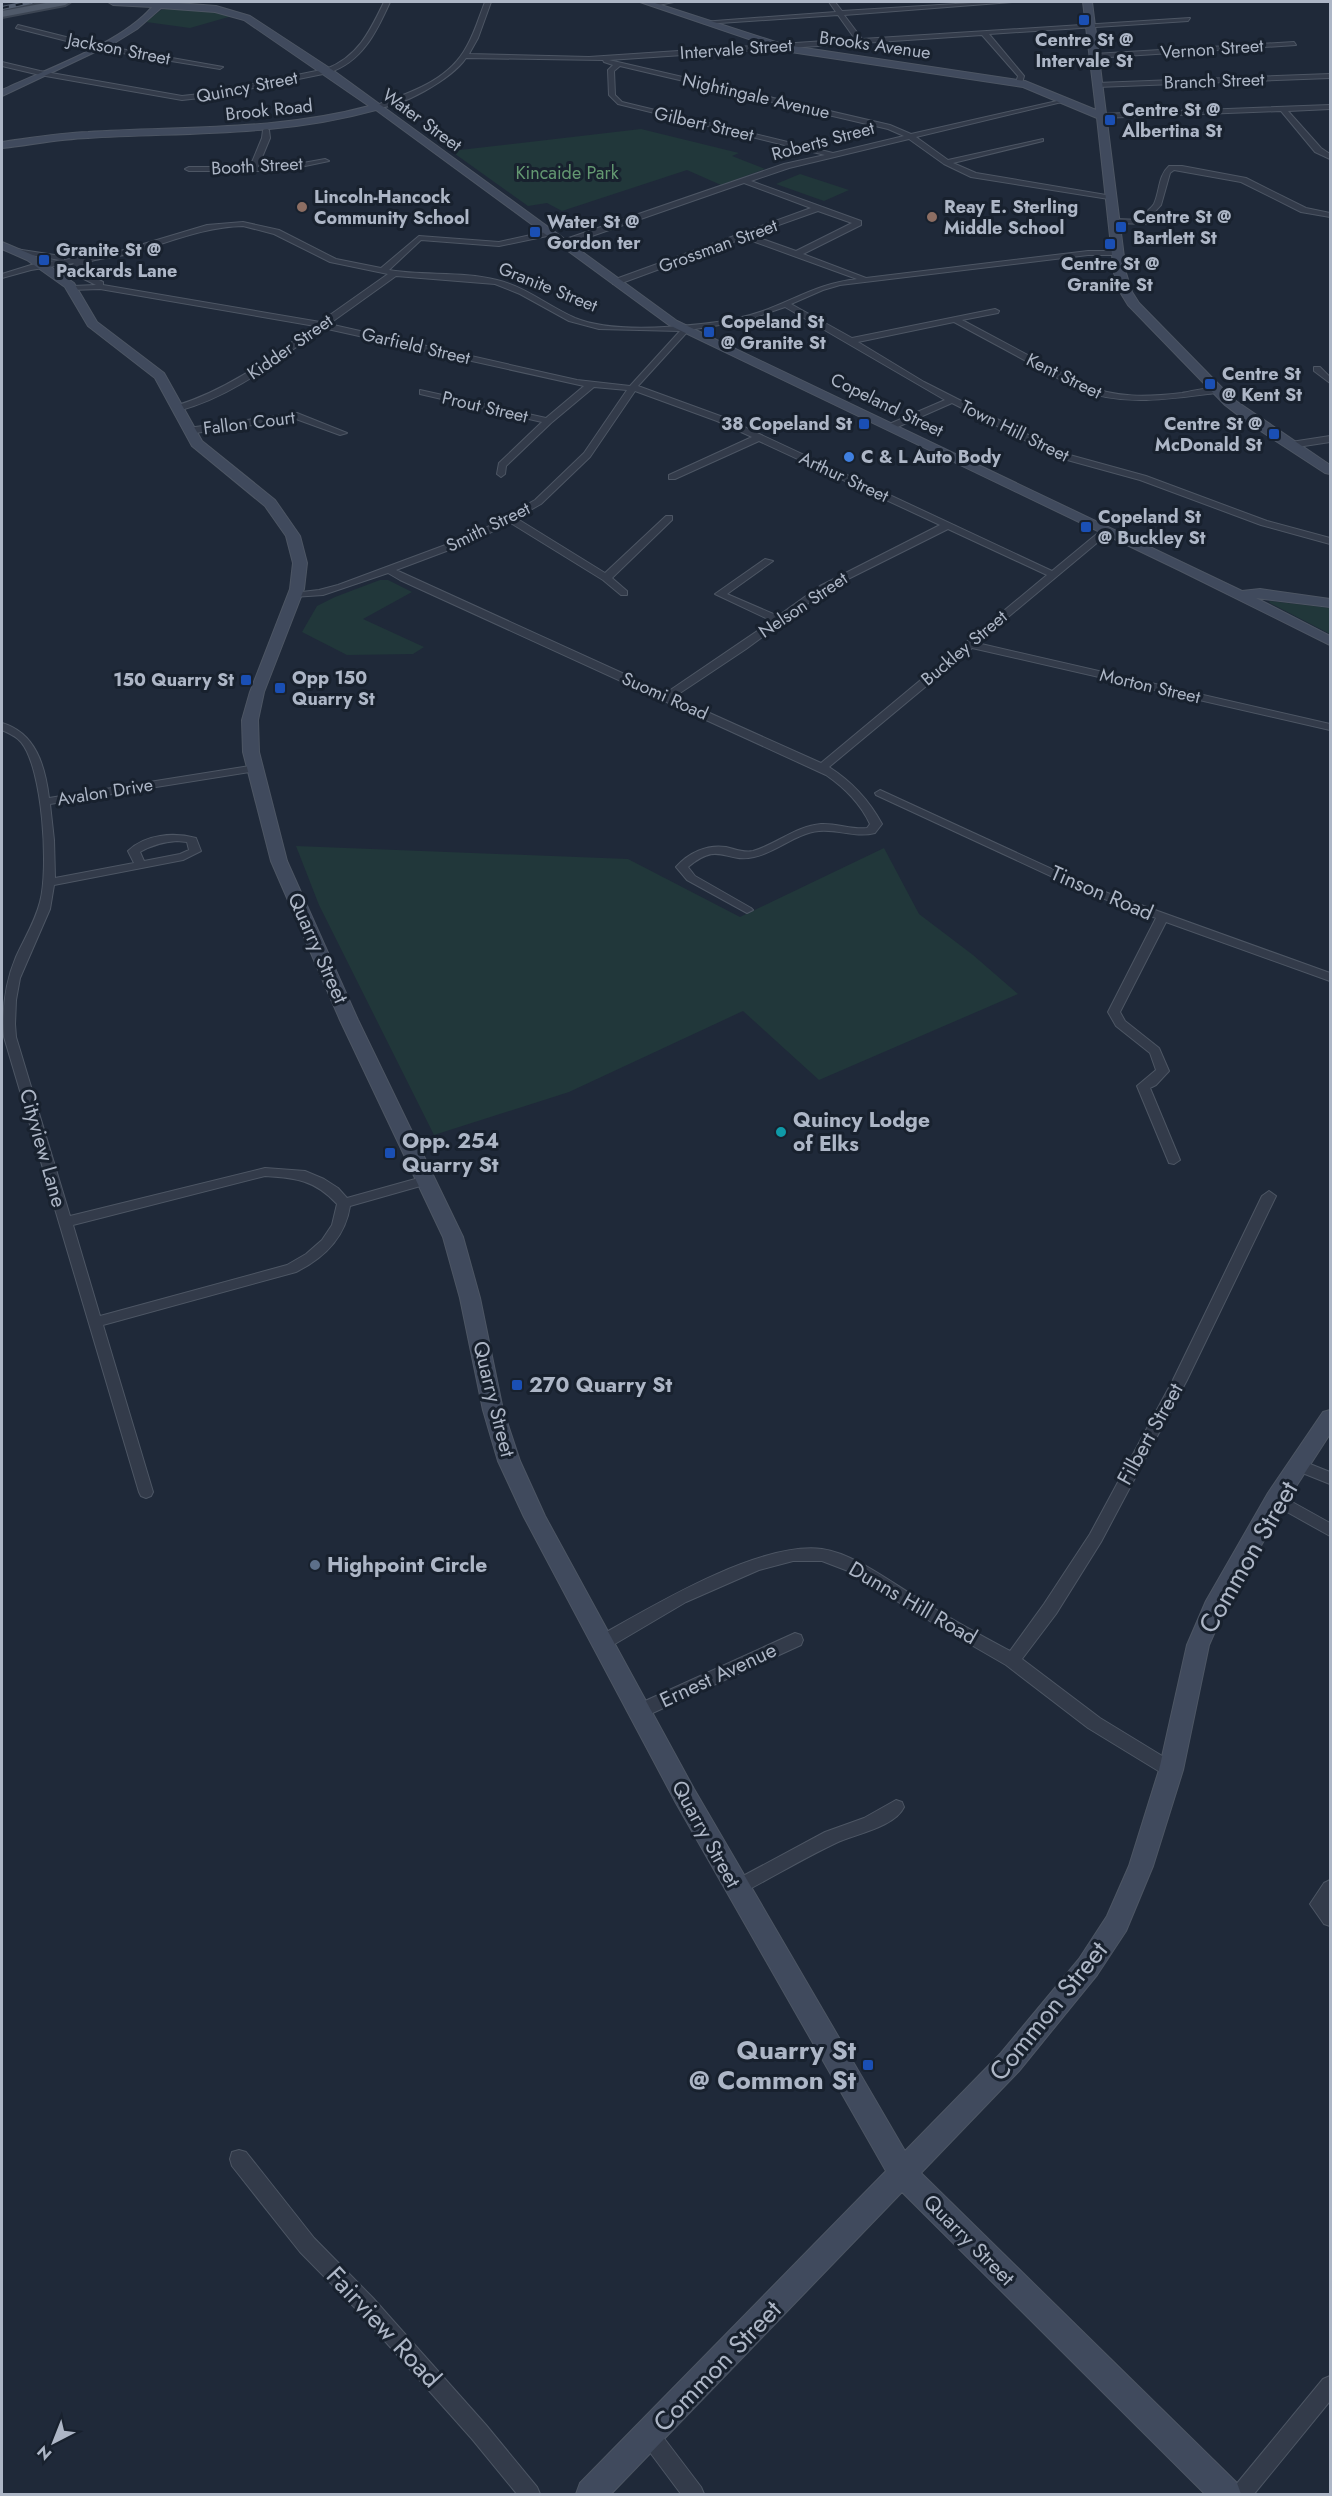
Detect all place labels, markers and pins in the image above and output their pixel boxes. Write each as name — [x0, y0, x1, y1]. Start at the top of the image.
marker: Centre St @ Intervale St — [1077, 13, 1091, 27]
place label: Centre St @ Intervale St — [1035, 27, 1133, 74]
place label: Centre St @ Albertina St — [1121, 97, 1222, 144]
marker: Centre St @ Albertina St — [1103, 113, 1117, 127]
place label: Lincoln-Hancock Community School — [314, 184, 469, 231]
place label: Reay E. Sterling Middle School — [944, 194, 1078, 241]
marker: Lincoln-Hancock Community School — [295, 200, 309, 214]
place label: Centre St @ Bartlett St — [1133, 204, 1231, 251]
place label: Water St @ Gordon ter — [547, 209, 641, 256]
marker: Reay E. Sterling Middle School — [925, 210, 939, 224]
marker: Centre St @ Bartlett St — [1114, 220, 1128, 234]
marker: Water St @ Gordon ter — [528, 225, 542, 239]
place label: Granite St @ Packards Lane — [56, 237, 177, 284]
marker: Centre St @ Granite St — [1103, 237, 1117, 251]
place label: Centre St @ Granite St — [1061, 251, 1159, 298]
marker: Granite St @ Packards Lane — [37, 253, 51, 267]
place label: Copeland St @ Granite St — [721, 309, 826, 356]
marker: Copeland St @ Granite St — [702, 325, 716, 339]
place label: Centre St @ Kent St — [1222, 361, 1302, 408]
marker: Centre St @ Kent St — [1203, 377, 1217, 391]
place label: 38 Copeland St — [721, 411, 852, 437]
place label: Centre St @ McDonald St — [1155, 411, 1262, 458]
marker: 38 Copeland St — [857, 417, 871, 431]
marker: Centre St @ McDonald St — [1267, 427, 1281, 441]
place label: C & L Auto Body — [861, 444, 1001, 470]
marker: C & L Auto Body — [842, 450, 856, 464]
place label: Copeland St @ Buckley St — [1098, 504, 1206, 551]
marker: Copeland St @ Buckley St — [1079, 520, 1093, 534]
place label: Opp 150 Quarry St — [292, 665, 375, 712]
place label: 150 Quarry St — [113, 667, 234, 693]
marker: 150 Quarry St — [239, 673, 253, 687]
marker: Opp 150 Quarry St — [273, 681, 287, 695]
place label: Quincy Lodge of Elks — [793, 1105, 930, 1159]
marker: Quincy Lodge of Elks — [774, 1125, 788, 1139]
place label: Opp. 254 Quarry St — [402, 1126, 499, 1180]
marker: Opp. 254 Quarry St — [383, 1146, 397, 1160]
place label: 270 Quarry St — [529, 1370, 672, 1400]
marker: 270 Quarry St — [510, 1378, 524, 1392]
place label: Highpoint Circle — [327, 1550, 487, 1580]
marker: Highpoint Circle — [308, 1558, 322, 1572]
place label: Quarry St @ Common St — [689, 2031, 857, 2099]
marker: Quarry St @ Common St — [861, 2058, 875, 2072]

